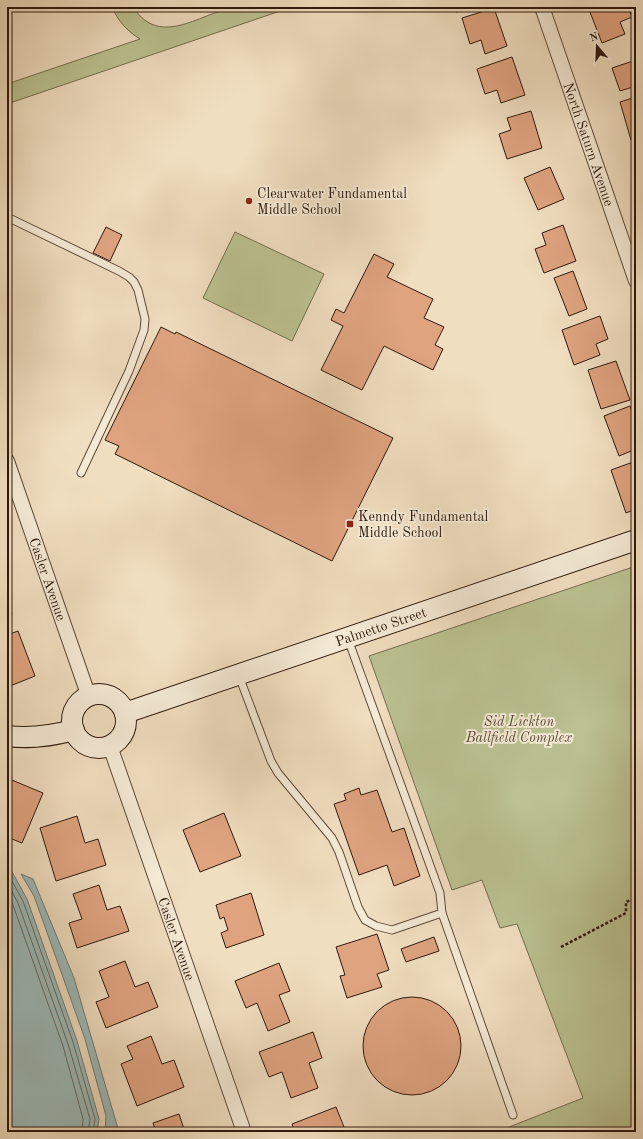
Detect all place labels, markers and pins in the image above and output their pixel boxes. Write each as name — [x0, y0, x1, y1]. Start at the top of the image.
place label: Clearwater Fundamental Middle School — [257, 187, 407, 217]
marker: Clearwater Fundamental Middle School — [244, 196, 254, 206]
place label: Kenndy Fundamental Middle School — [358, 510, 488, 540]
marker: Kenndy Fundamental Middle School — [345, 519, 355, 529]

